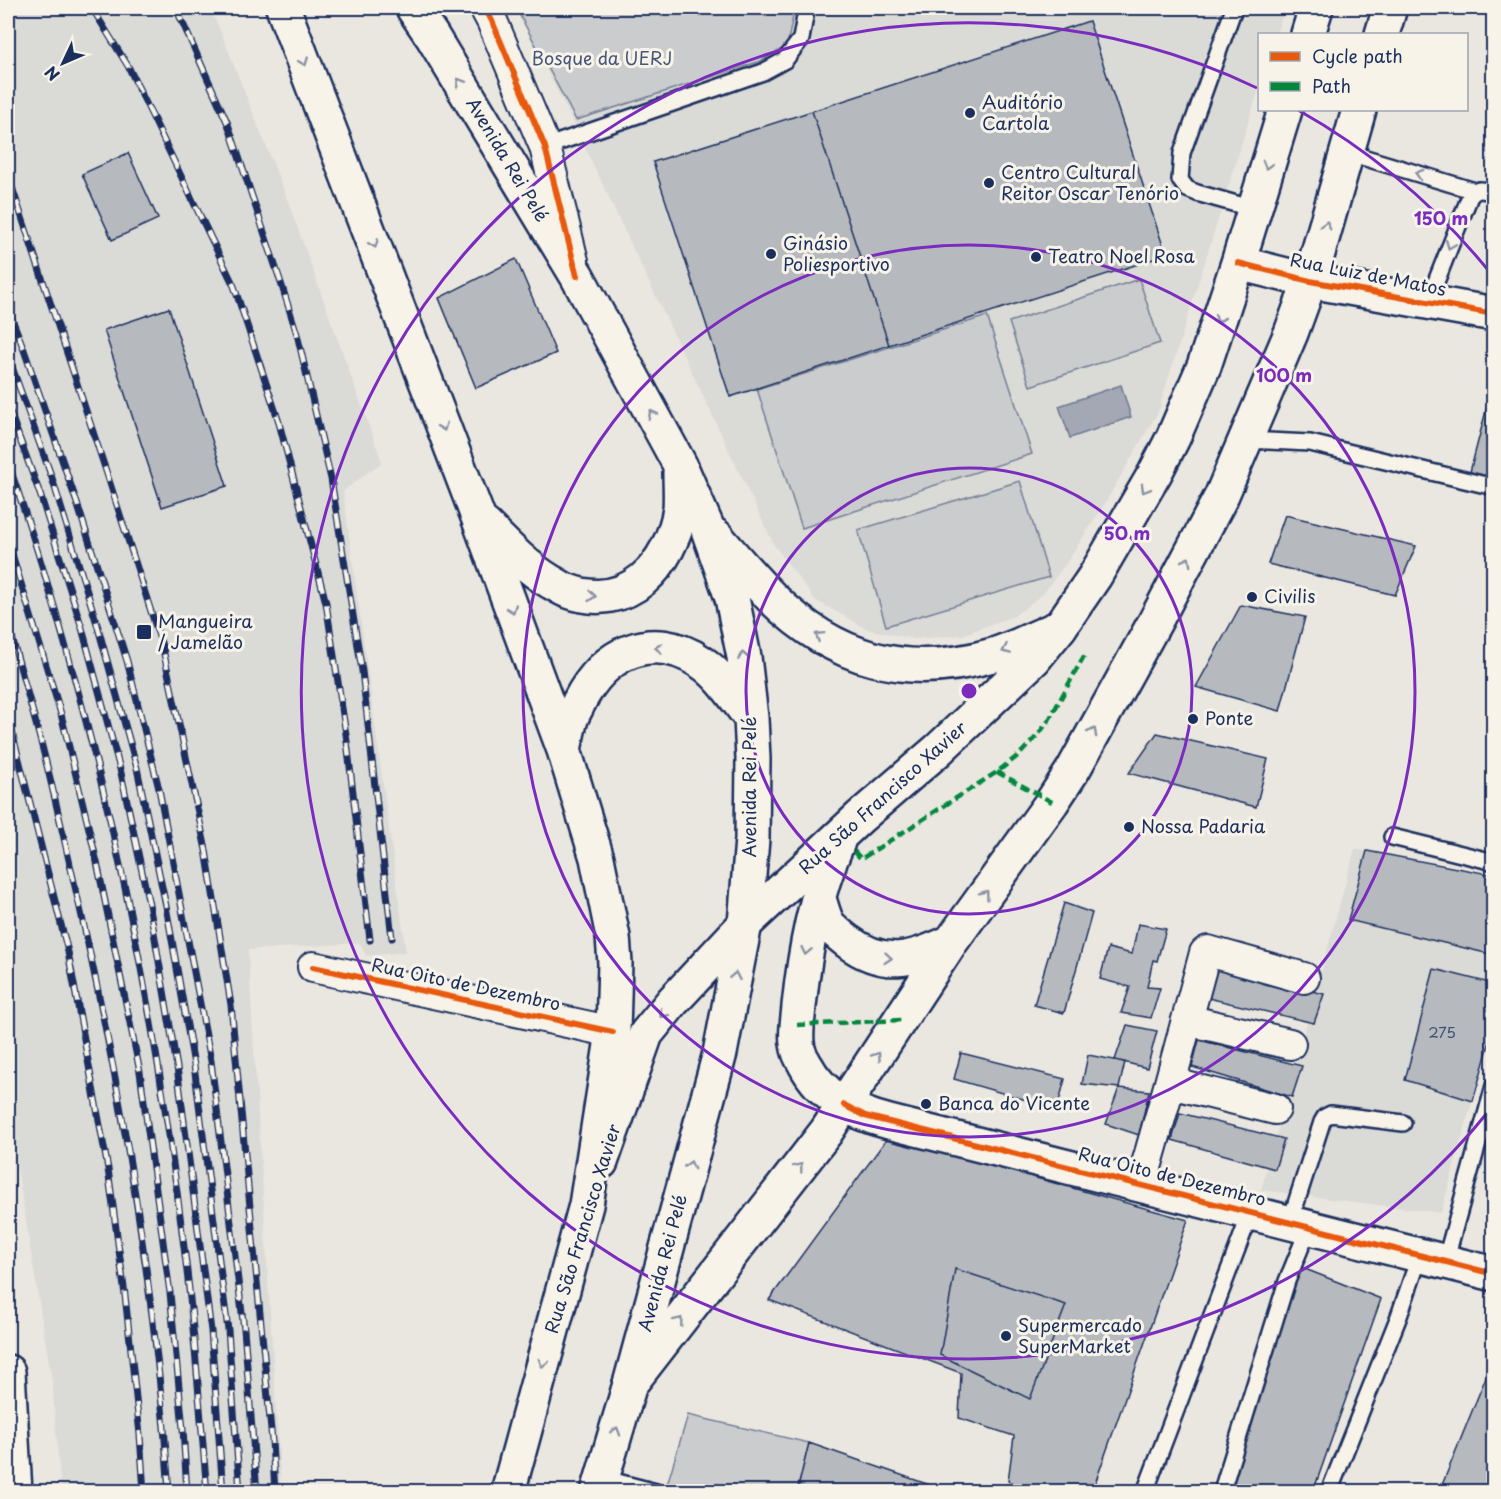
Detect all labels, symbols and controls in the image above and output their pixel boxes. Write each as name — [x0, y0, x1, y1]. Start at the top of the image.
north arrow — [33, 33, 93, 93]
legend — [1258, 33, 1468, 111]
text: Cycle path — [1312, 42, 1403, 69]
park label: Bosque da UERJ — [532, 44, 672, 71]
one-way arrow — [297, 56, 310, 67]
text: N — [38, 61, 65, 87]
text: Path — [1312, 72, 1351, 99]
one-way arrow — [455, 78, 467, 88]
place label: Auditório Cartola — [982, 88, 1063, 136]
street label: Avenida Rei Pelé — [460, 92, 556, 227]
marker: Auditório Cartola — [963, 106, 977, 120]
place label: Centro Cultural Reitor Oscar Tenório — [1001, 158, 1179, 206]
one-way arrow — [1262, 159, 1274, 170]
one-way arrow — [1414, 169, 1425, 181]
marker: Centro Cultural Reitor Oscar Tenório — [982, 176, 996, 190]
text: 150 m — [1414, 204, 1468, 231]
one-way arrow — [1318, 220, 1331, 230]
place label: Ginásio Poliesportivo — [783, 229, 890, 277]
one-way arrow — [367, 238, 379, 249]
one-way arrow — [1445, 240, 1458, 250]
place label: Teatro Noel Rosa — [1048, 242, 1196, 269]
street label: Rua Luiz de Matos — [1288, 245, 1449, 302]
marker: Ginásio Poliesportivo — [764, 247, 778, 261]
marker: Teatro Noel Rosa — [1029, 250, 1043, 264]
one-way arrow — [1214, 313, 1227, 324]
text: 100 m — [1256, 361, 1312, 388]
one-way arrow — [648, 410, 659, 420]
one-way arrow — [436, 421, 449, 431]
one-way arrow — [1141, 483, 1153, 493]
text: 50 m — [1104, 519, 1150, 546]
one-way arrow — [1180, 557, 1191, 568]
place label: Civilis — [1264, 582, 1315, 609]
one-way arrow — [588, 589, 597, 602]
marker: Civilis — [1245, 590, 1259, 604]
one-way arrow — [504, 603, 517, 614]
place label: Mangueira / Jamelão — [158, 607, 253, 655]
marker: Mangueira / Jamelão — [135, 623, 153, 641]
one-way arrow — [815, 631, 825, 643]
one-way arrow — [654, 641, 663, 654]
one-way arrow — [1001, 643, 1012, 655]
one-way arrow — [737, 652, 750, 662]
centre of rings — [959, 681, 979, 701]
place label: Ponte — [1205, 704, 1254, 731]
marker: Ponte — [1186, 712, 1200, 726]
street label: Rua São Francisco Xavier — [792, 713, 973, 880]
street label: Avenida Rei Pelé — [735, 716, 762, 858]
one-way arrow — [1086, 728, 1098, 738]
place label: Nossa Padaria — [1141, 812, 1266, 839]
marker: Nossa Padaria — [1122, 820, 1136, 834]
one-way arrow — [978, 890, 989, 901]
one-way arrow — [800, 945, 813, 955]
street label: Rua Oito de Dezembro — [369, 950, 563, 1017]
one-way arrow — [883, 951, 892, 964]
one-way arrow — [728, 971, 741, 981]
one-way arrow — [659, 1007, 670, 1018]
house number: 275 — [1428, 1020, 1456, 1043]
one-way arrow — [869, 1052, 880, 1063]
place label: Banca do Vicente — [938, 1089, 1090, 1116]
marker: Banca do Vicente — [919, 1097, 933, 1111]
street label: Rua São Francisco Xavier — [537, 1120, 627, 1337]
street label: Rua Oito de Dezembro — [1076, 1139, 1269, 1212]
one-way arrow — [683, 1160, 695, 1171]
one-way arrow — [792, 1163, 803, 1174]
street label: Avenida Rei Pelé — [630, 1191, 693, 1334]
place label: Supermercado SuperMarket — [1018, 1311, 1142, 1359]
one-way arrow — [672, 1317, 683, 1328]
marker: Supermercado SuperMarket — [999, 1329, 1013, 1343]
one-way arrow — [538, 1357, 550, 1368]
one-way arrow — [609, 1426, 621, 1437]

